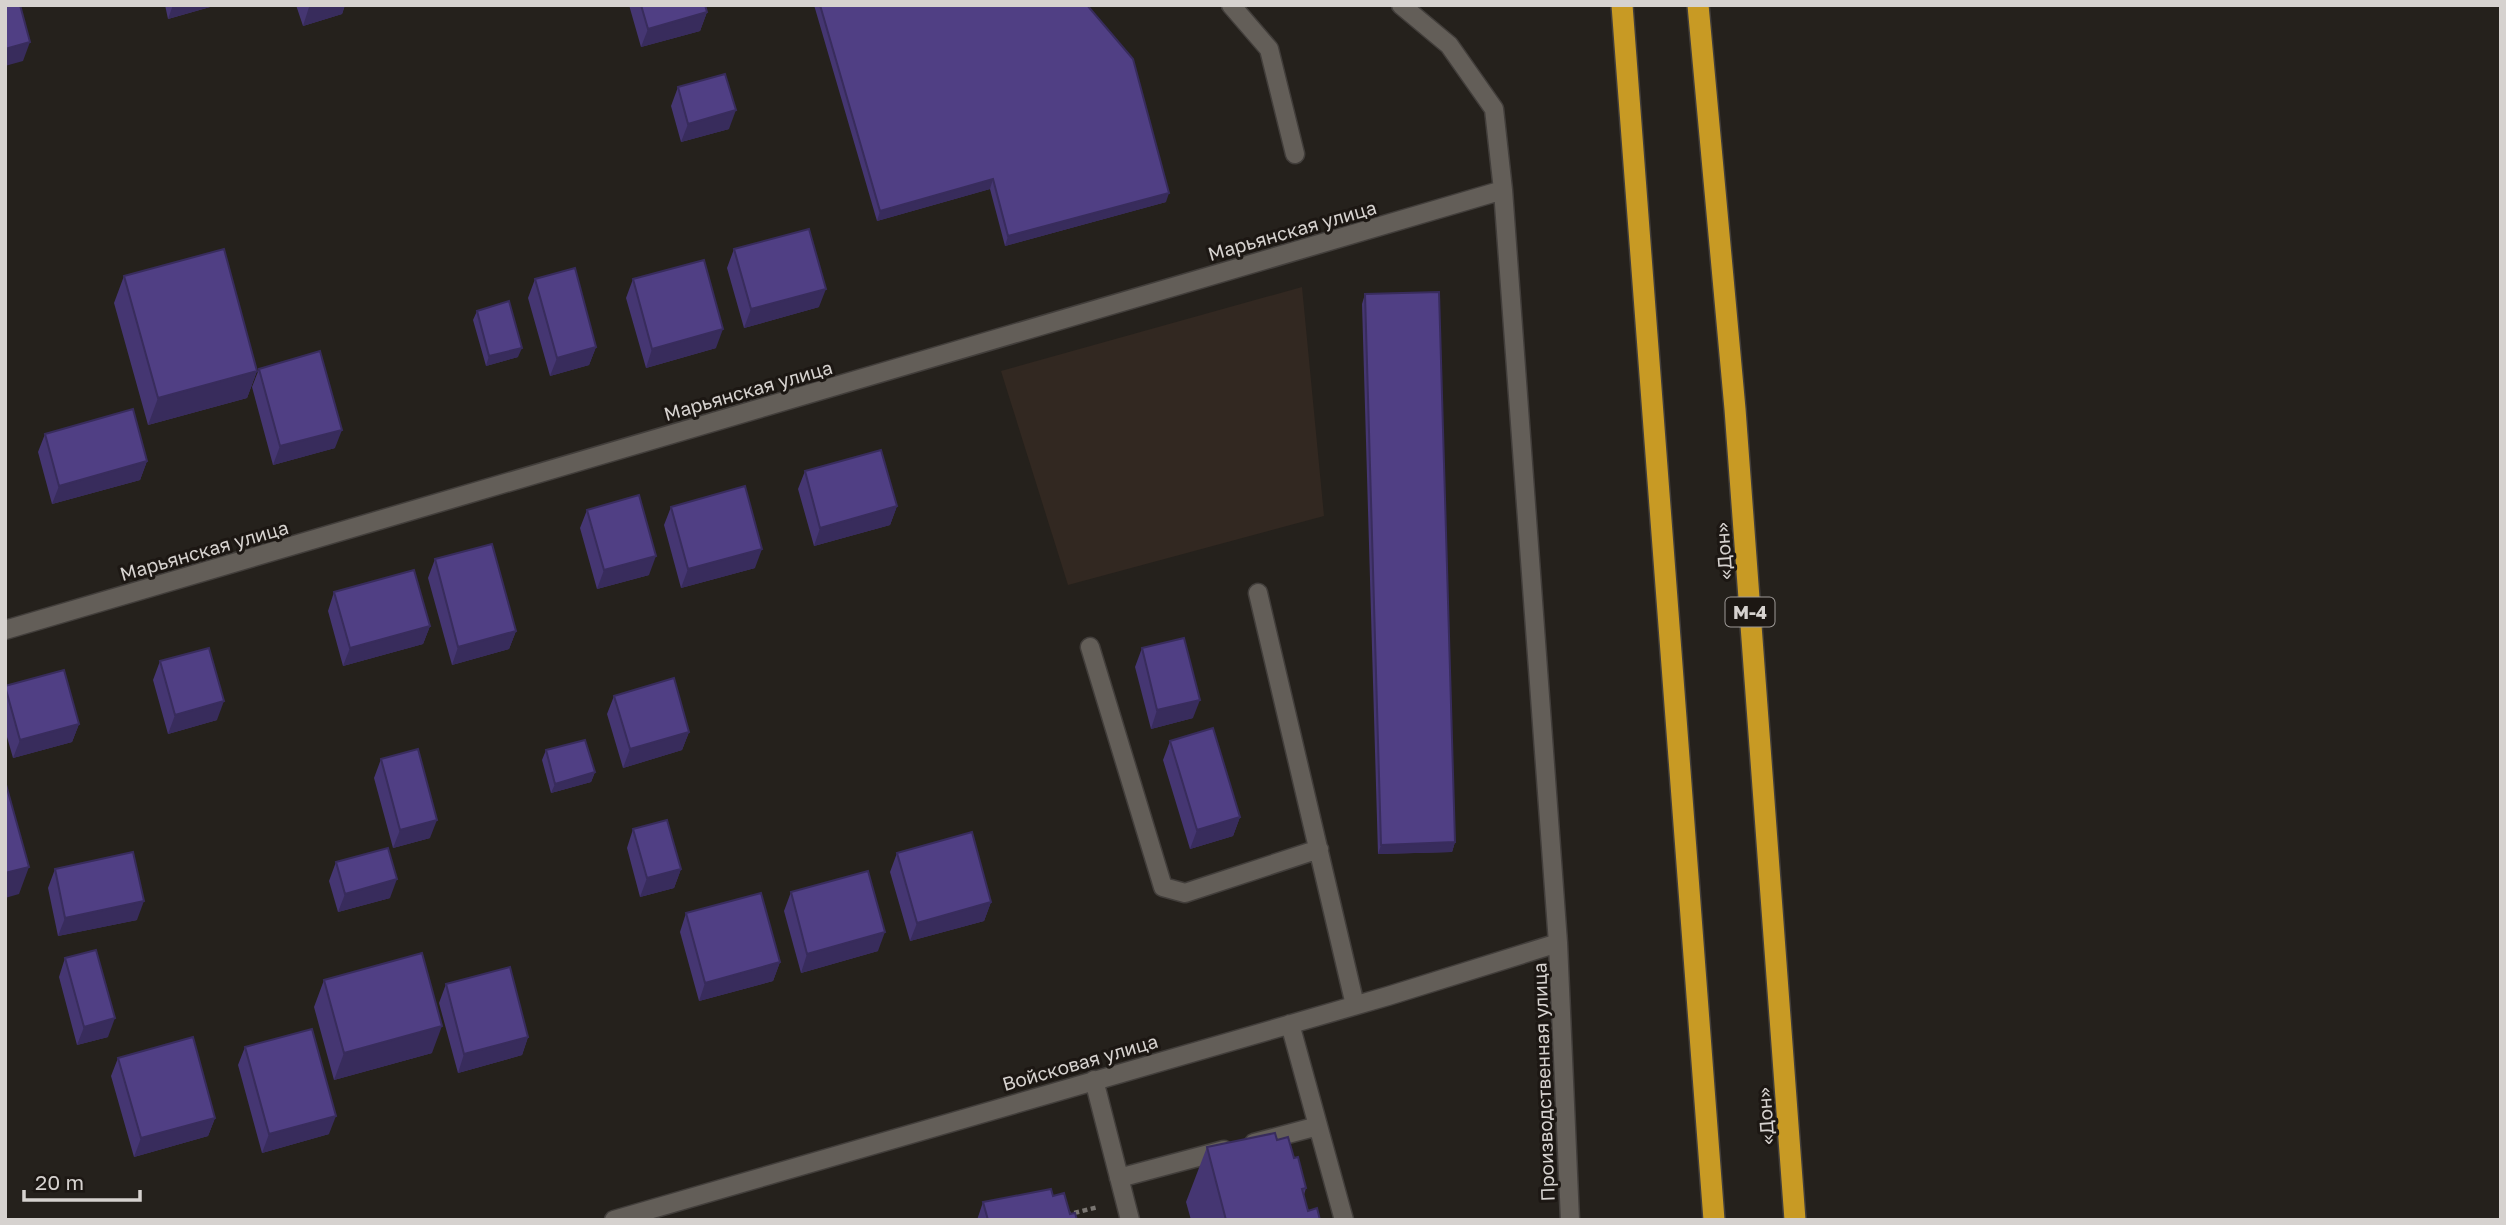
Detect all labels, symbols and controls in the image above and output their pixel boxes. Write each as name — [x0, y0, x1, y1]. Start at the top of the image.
street label: Марьянская улица — [1205, 195, 1379, 265]
street label: Марьянская улица — [661, 355, 835, 425]
street label: Марьянская улица — [117, 515, 291, 585]
street label: «Дон» — [1710, 521, 1736, 581]
road number: М-4 — [1726, 598, 1774, 626]
street label: Производственная улица — [1527, 962, 1559, 1202]
street label: Войсковая улица — [1000, 1029, 1160, 1095]
street label: «Дон» — [1752, 1086, 1778, 1146]
scale bar — [24, 1158, 140, 1202]
text: 20 m — [35, 1169, 84, 1195]

